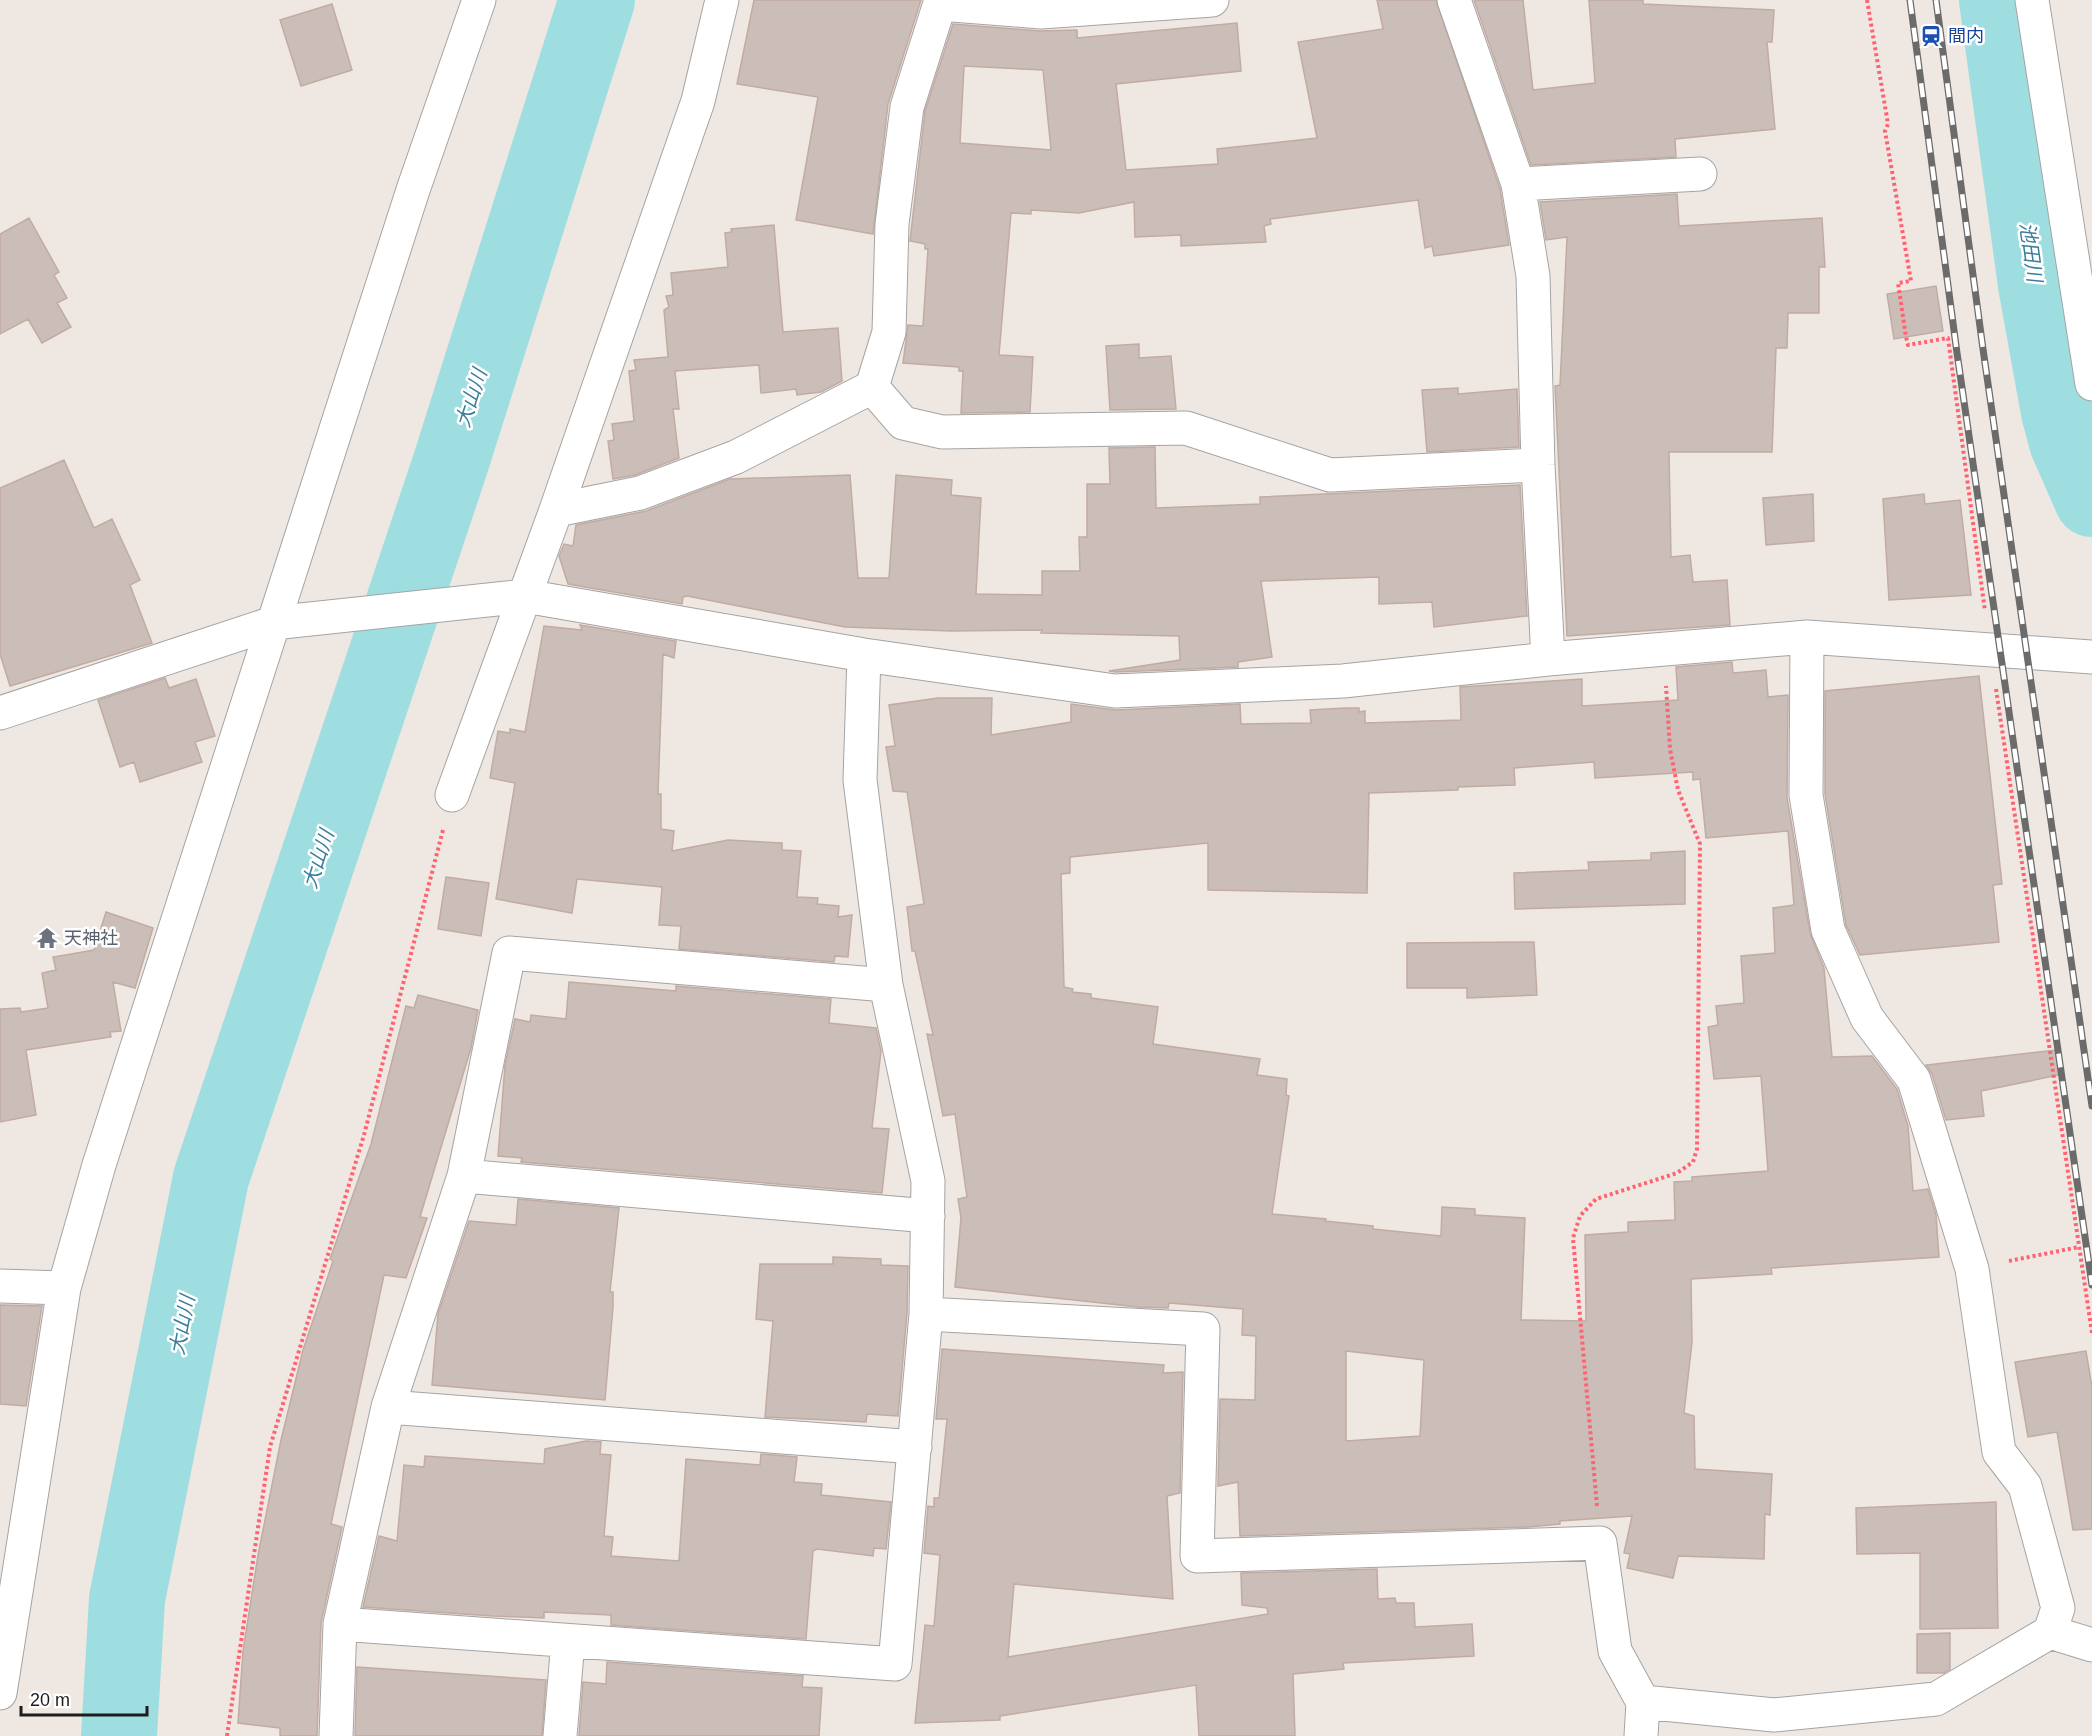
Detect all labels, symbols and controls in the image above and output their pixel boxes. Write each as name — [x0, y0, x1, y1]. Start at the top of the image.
station icon: 間内 — [1919, 24, 1943, 48]
place label: 間内 — [1948, 26, 1984, 46]
water label: 池田川 — [2016, 221, 2046, 285]
water label: 大山川 — [451, 364, 491, 430]
water label: 大山川 — [298, 825, 338, 891]
temple icon: 天神社 — [35, 926, 59, 950]
place label: 天神社 — [64, 928, 118, 948]
water label: 大山川 — [165, 1291, 199, 1357]
scale bar — [21, 1679, 147, 1717]
text: 20 m — [30, 1690, 70, 1710]

